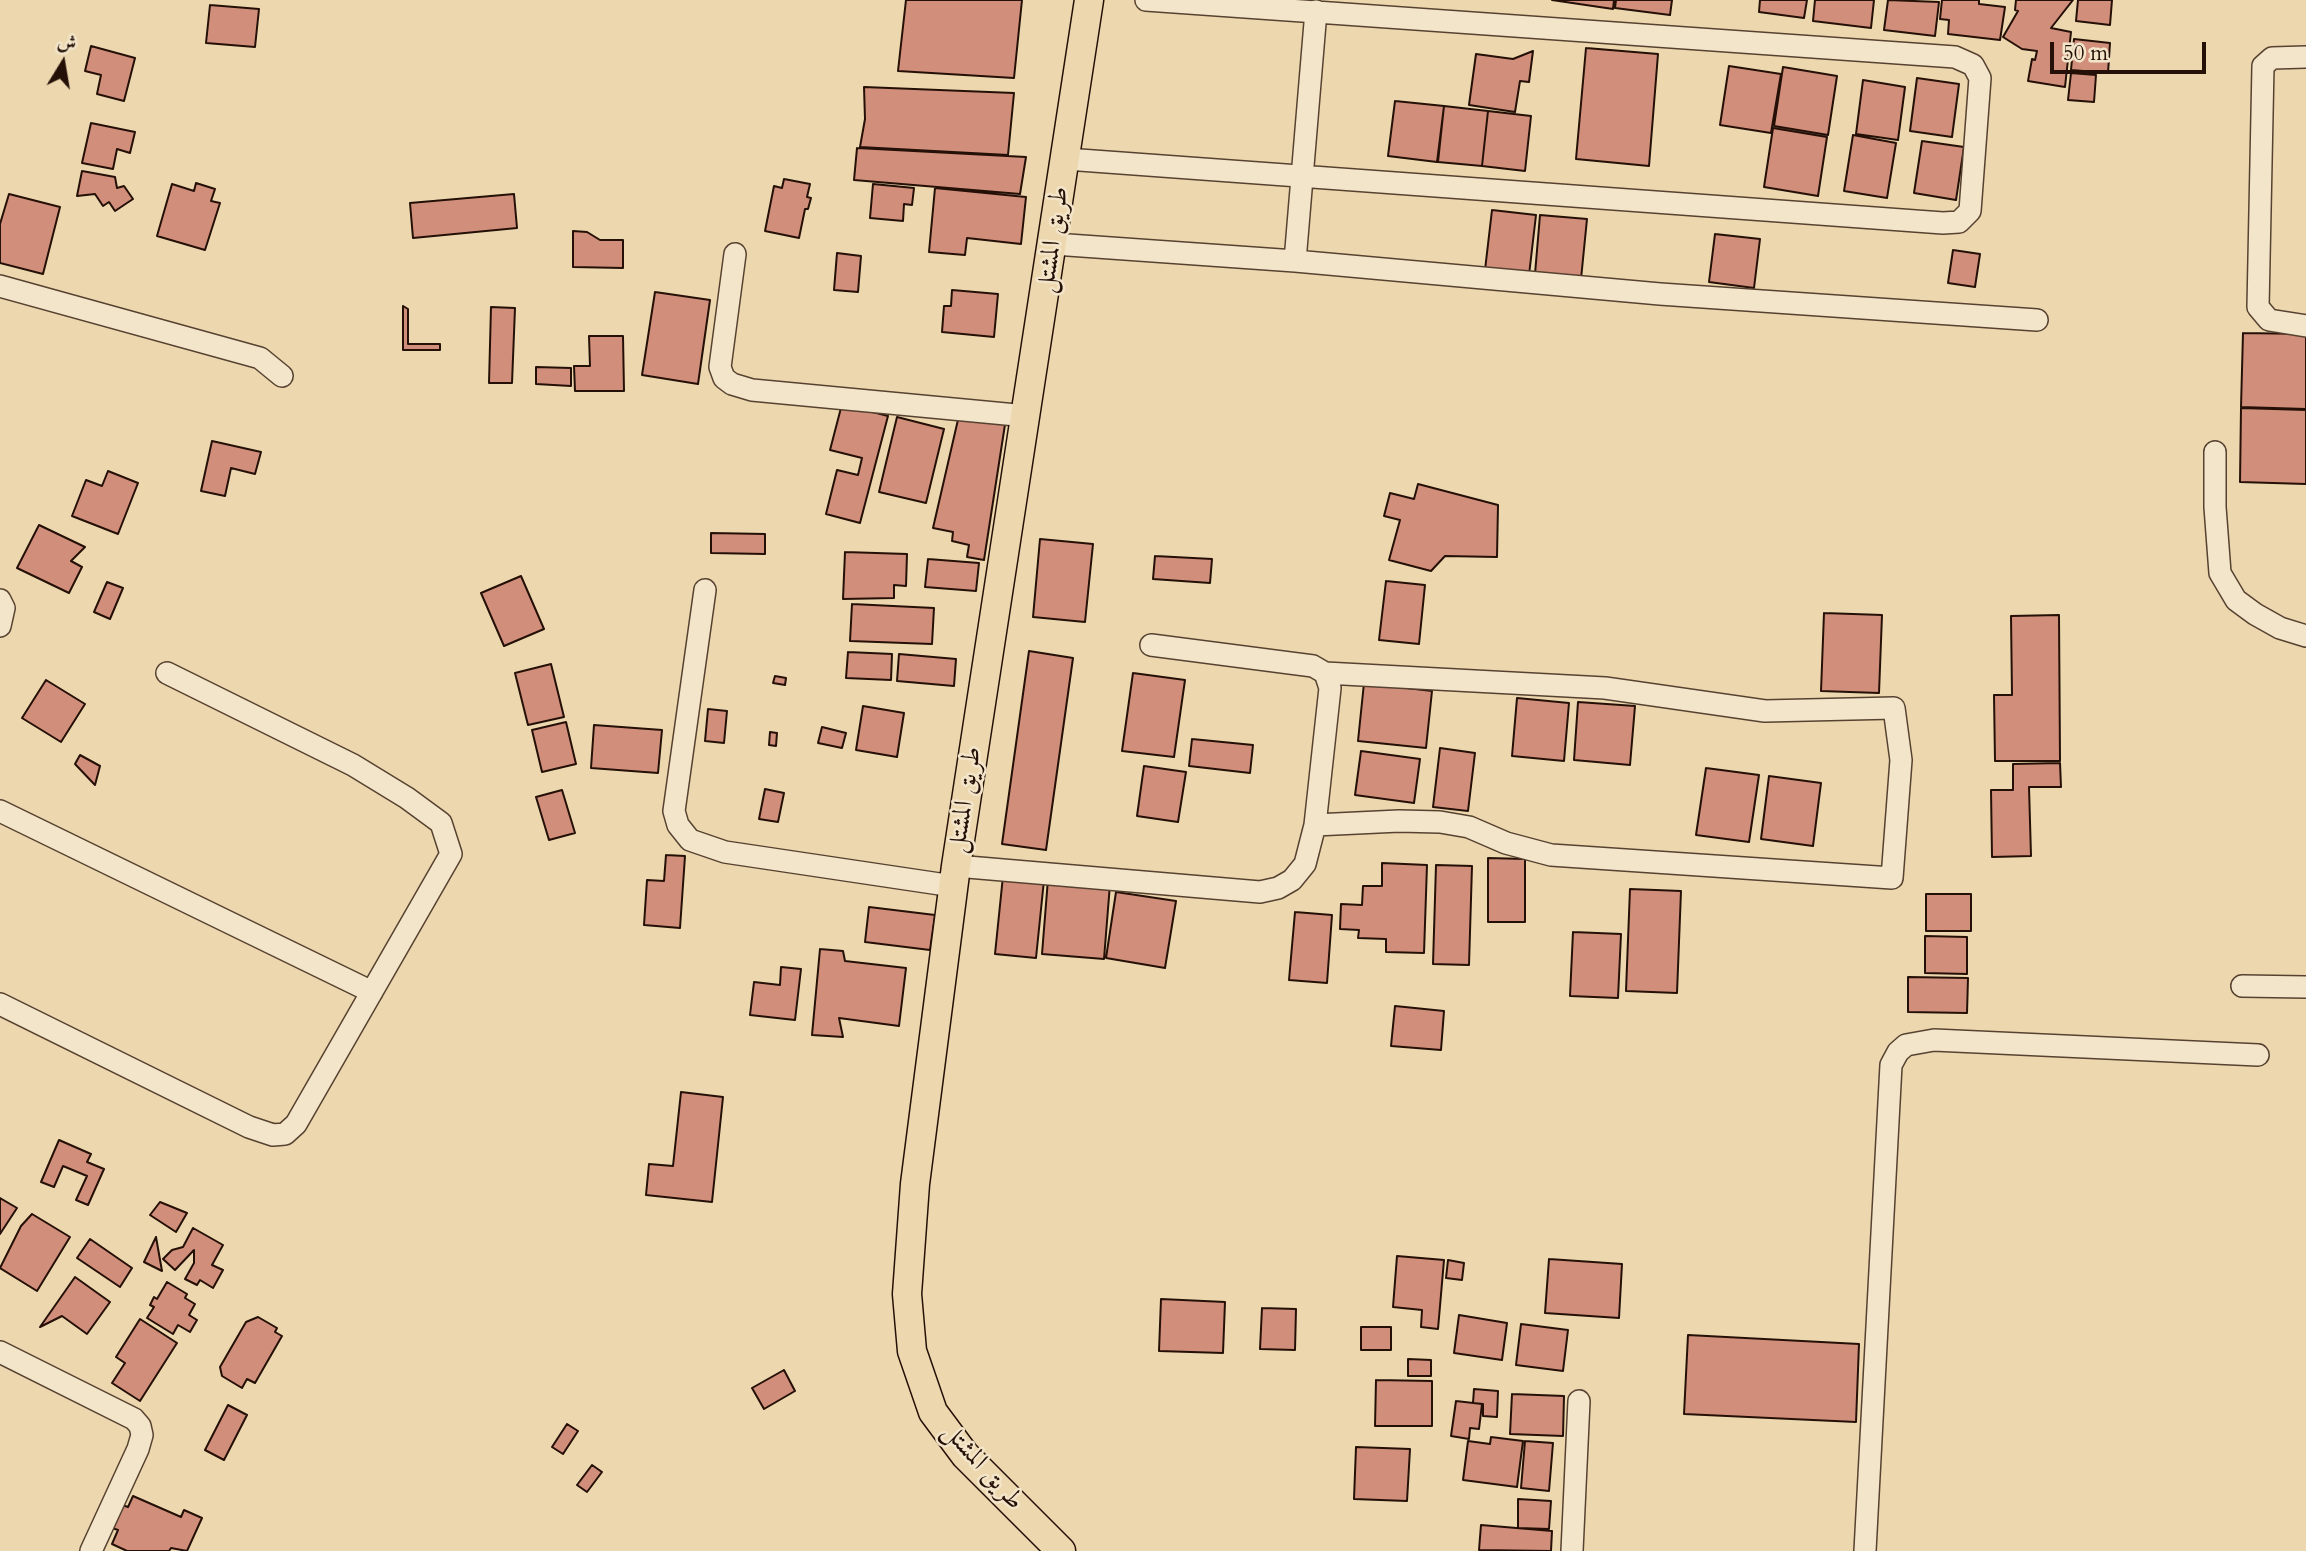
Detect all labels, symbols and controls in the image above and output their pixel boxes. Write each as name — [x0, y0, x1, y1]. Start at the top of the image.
north arrow — [28, 28, 98, 98]
text: ش — [55, 28, 79, 57]
scale bar — [2054, 28, 2210, 72]
text: 50 m — [2063, 39, 2108, 68]
street label: طريق المشتل — [1031, 185, 1077, 295]
street label: طريق المشتل — [942, 745, 990, 855]
street label: طريق المشتل — [935, 1417, 1029, 1517]

